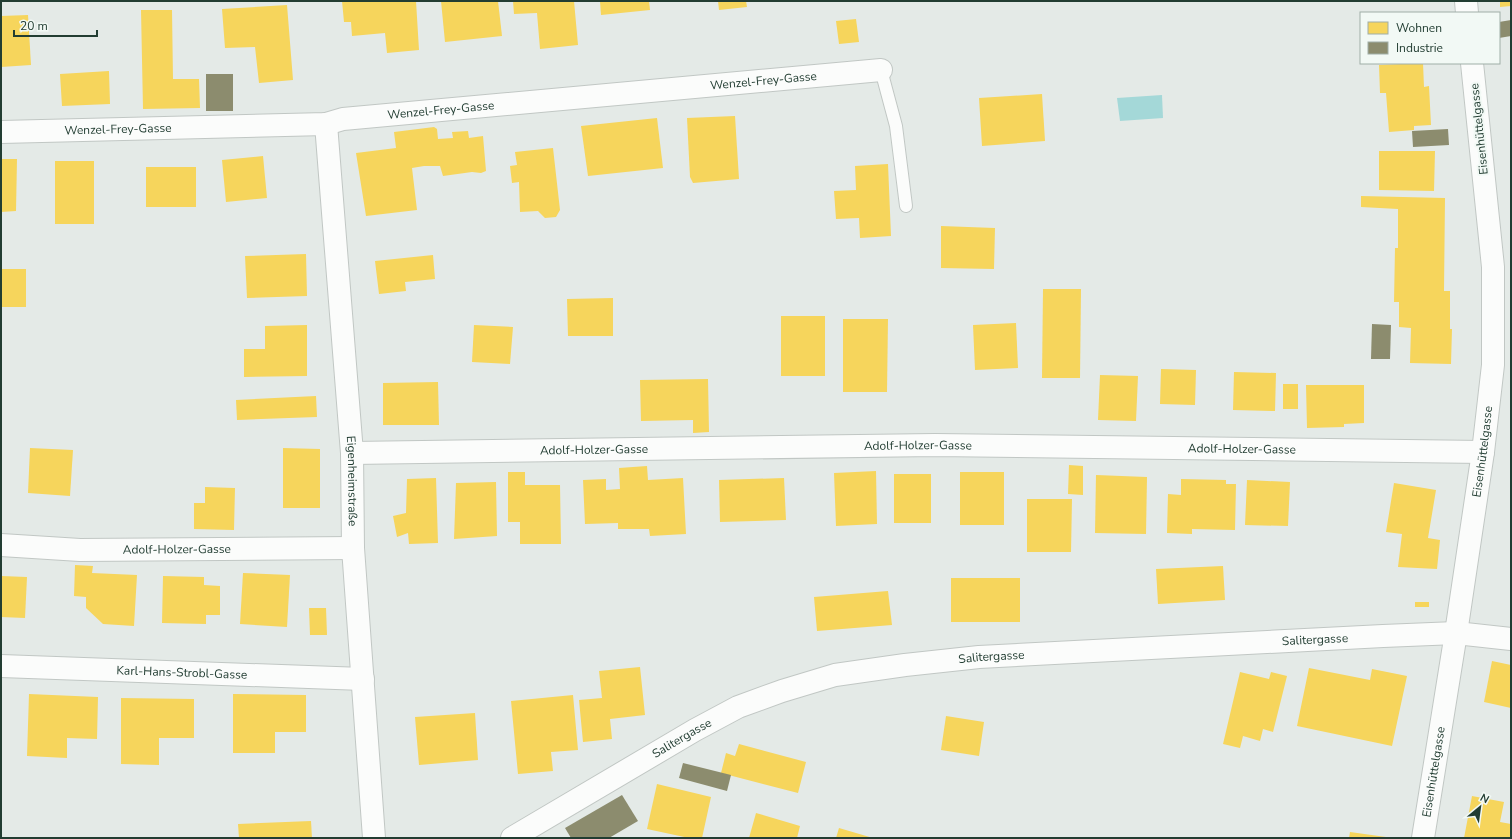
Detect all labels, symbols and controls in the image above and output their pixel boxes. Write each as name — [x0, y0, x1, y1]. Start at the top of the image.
scale bar — [14, 12, 97, 38]
legend — [1360, 12, 1500, 64]
text: 20 m — [20, 18, 48, 34]
text: Wohnen — [1396, 20, 1442, 36]
text: Industrie — [1396, 40, 1443, 56]
street label: Wenzel-Frey-Gasse — [709, 68, 818, 94]
street label: Eisenhüttelgasse — [1466, 83, 1492, 175]
street label: Wenzel-Frey-Gasse — [387, 97, 495, 123]
street label: Wenzel-Frey-Gasse — [64, 120, 172, 138]
street label: Eisenhüttelgasse — [1468, 405, 1496, 498]
street label: Eigenheimstraße — [343, 435, 361, 526]
street label: Adolf-Holzer-Gasse — [864, 437, 972, 454]
street label: Adolf-Holzer-Gasse — [1188, 440, 1296, 458]
street label: Adolf-Holzer-Gasse — [540, 441, 648, 458]
street label: Adolf-Holzer-Gasse — [123, 541, 231, 558]
street label: Salitergasse — [1281, 630, 1348, 649]
street label: Salitergasse — [958, 647, 1025, 667]
street label: Karl-Hans-Strobl-Gasse — [116, 662, 248, 683]
street label: Salitergasse — [649, 715, 714, 762]
street label: Eisenhüttelgasse — [1418, 725, 1449, 818]
north arrow — [1460, 787, 1500, 827]
text: N — [1477, 790, 1492, 807]

